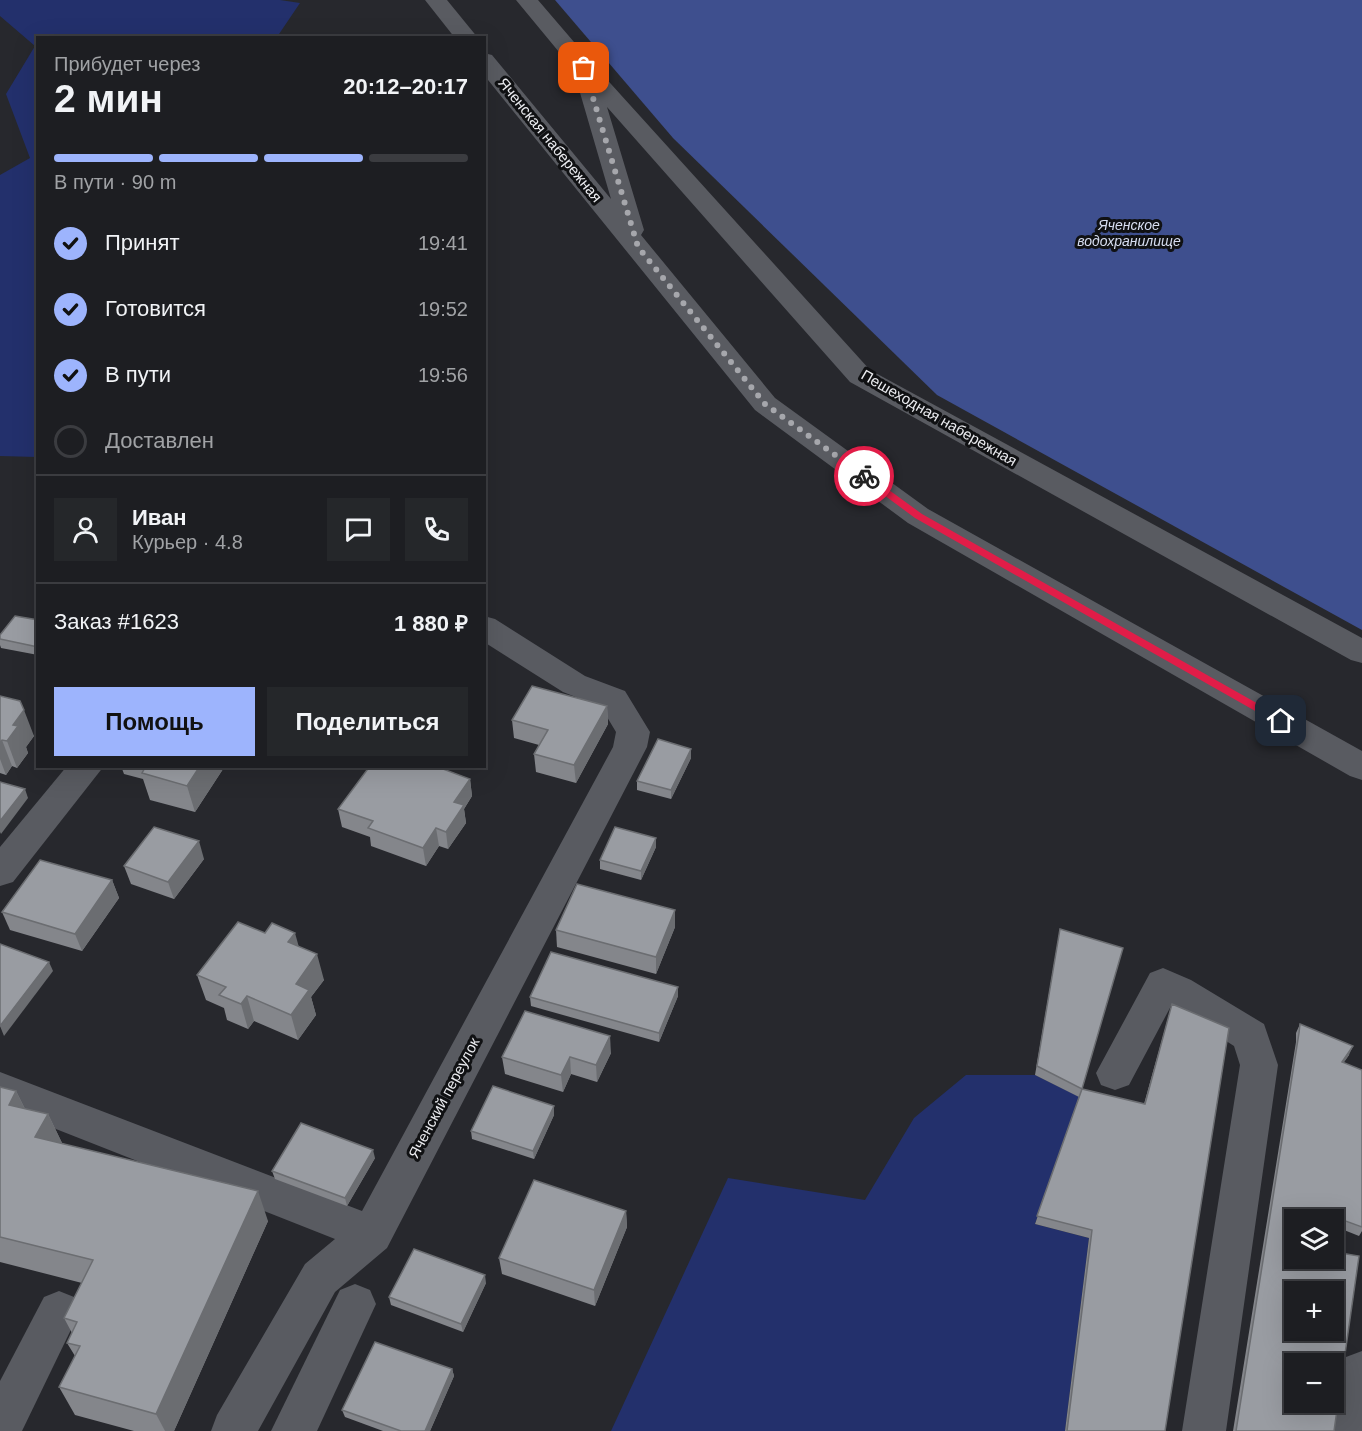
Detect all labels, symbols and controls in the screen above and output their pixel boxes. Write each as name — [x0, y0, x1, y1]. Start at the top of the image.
pin — [558, 42, 609, 93]
icon: bag — [567, 51, 600, 84]
text: Прибудет через — [54, 53, 200, 75]
text: 20:12–20:17 — [343, 74, 468, 99]
street label: Яченская набережная — [495, 74, 606, 205]
text: 2 мин — [54, 77, 163, 120]
text: В пути · 90 m — [54, 171, 176, 193]
water label: Яченское водохранилище — [1077, 217, 1181, 249]
icon: check — [54, 227, 87, 260]
text: Принят — [105, 230, 179, 255]
text: 19:41 — [418, 232, 468, 254]
icon: check — [54, 293, 87, 326]
text: Готовится — [105, 296, 206, 321]
text: 19:52 — [418, 298, 468, 320]
icon: check — [54, 359, 87, 392]
text: В пути — [105, 362, 171, 387]
text: 19:56 — [418, 364, 468, 386]
street label: Пешеходная набережная — [858, 366, 1020, 469]
text: Доставлен — [105, 428, 214, 453]
courier — [834, 446, 894, 506]
icon: bike — [848, 460, 881, 493]
button: person — [54, 498, 117, 561]
button: chat — [327, 498, 390, 561]
button: phone — [405, 498, 468, 561]
text: Иван — [132, 505, 187, 530]
text: Курьер · 4.8 — [132, 531, 243, 553]
text: Заказ #1623 — [54, 609, 179, 634]
text: 1 880 ₽ — [394, 611, 468, 636]
button: Помощь — [54, 687, 255, 756]
button: Поделиться — [267, 687, 468, 756]
pin — [1255, 695, 1306, 746]
icon: home — [1264, 704, 1297, 737]
street label: Яченский переулок — [405, 1034, 483, 1161]
map controls — [1284, 1209, 1344, 1413]
button: layers — [1284, 1209, 1344, 1269]
button: + — [1284, 1281, 1344, 1341]
button: − — [1284, 1353, 1344, 1413]

